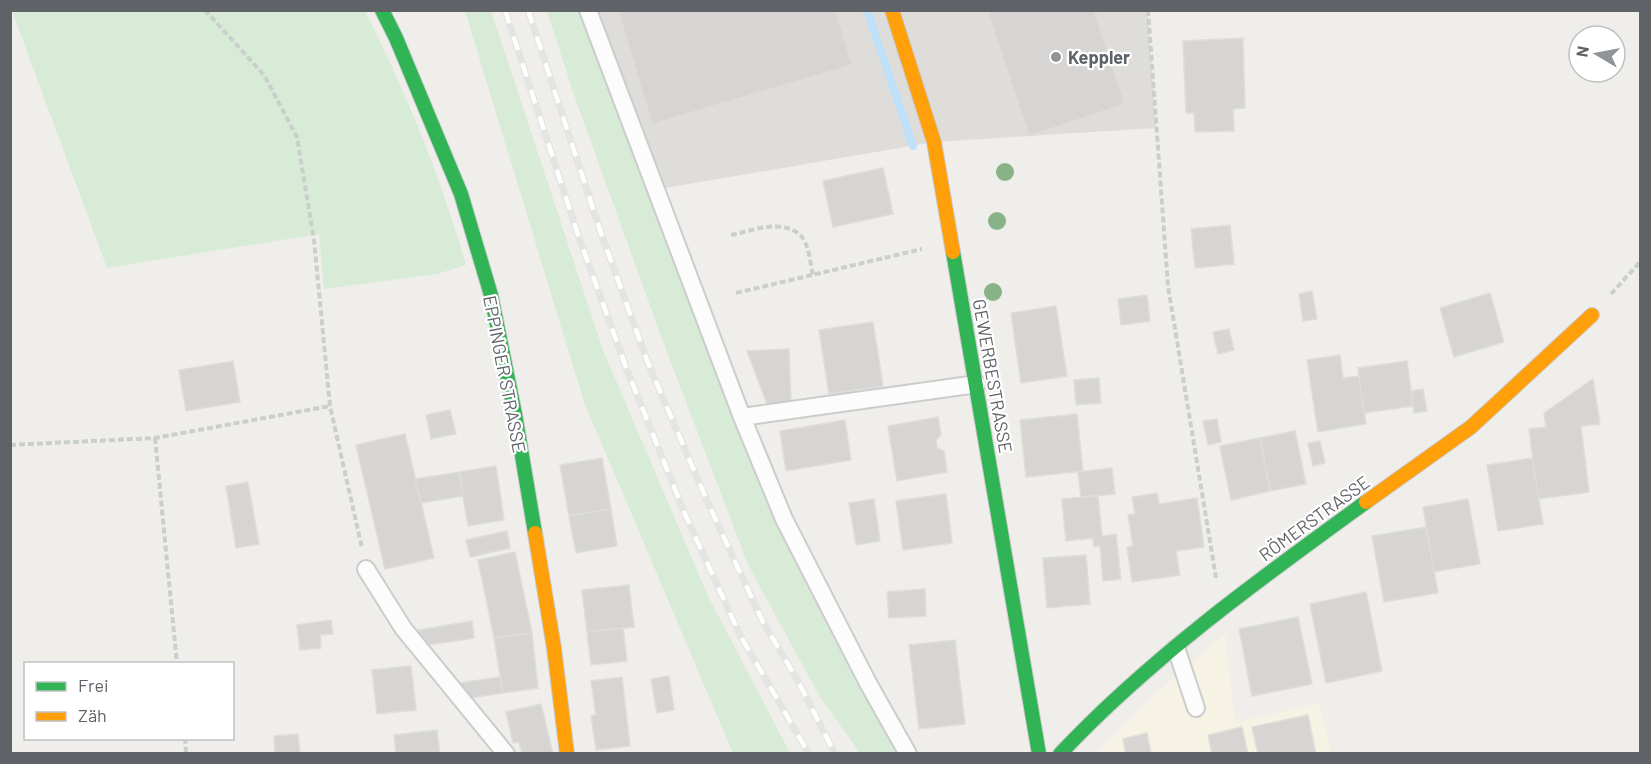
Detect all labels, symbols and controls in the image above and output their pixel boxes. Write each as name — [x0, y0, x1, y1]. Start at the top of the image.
north arrow — [1567, 24, 1627, 84]
text: N — [1571, 44, 1592, 58]
place label: Keppler — [1068, 46, 1130, 68]
marker: Keppler — [1049, 50, 1063, 64]
street label: EPPINGER STRASSE — [479, 293, 531, 455]
street label: GEWERBESTRASSE — [969, 297, 1017, 455]
street label: RÖMERSTRASSE — [1254, 471, 1374, 565]
legend — [24, 662, 234, 740]
text: Frei — [78, 674, 109, 696]
text: Zäh — [78, 704, 107, 726]

